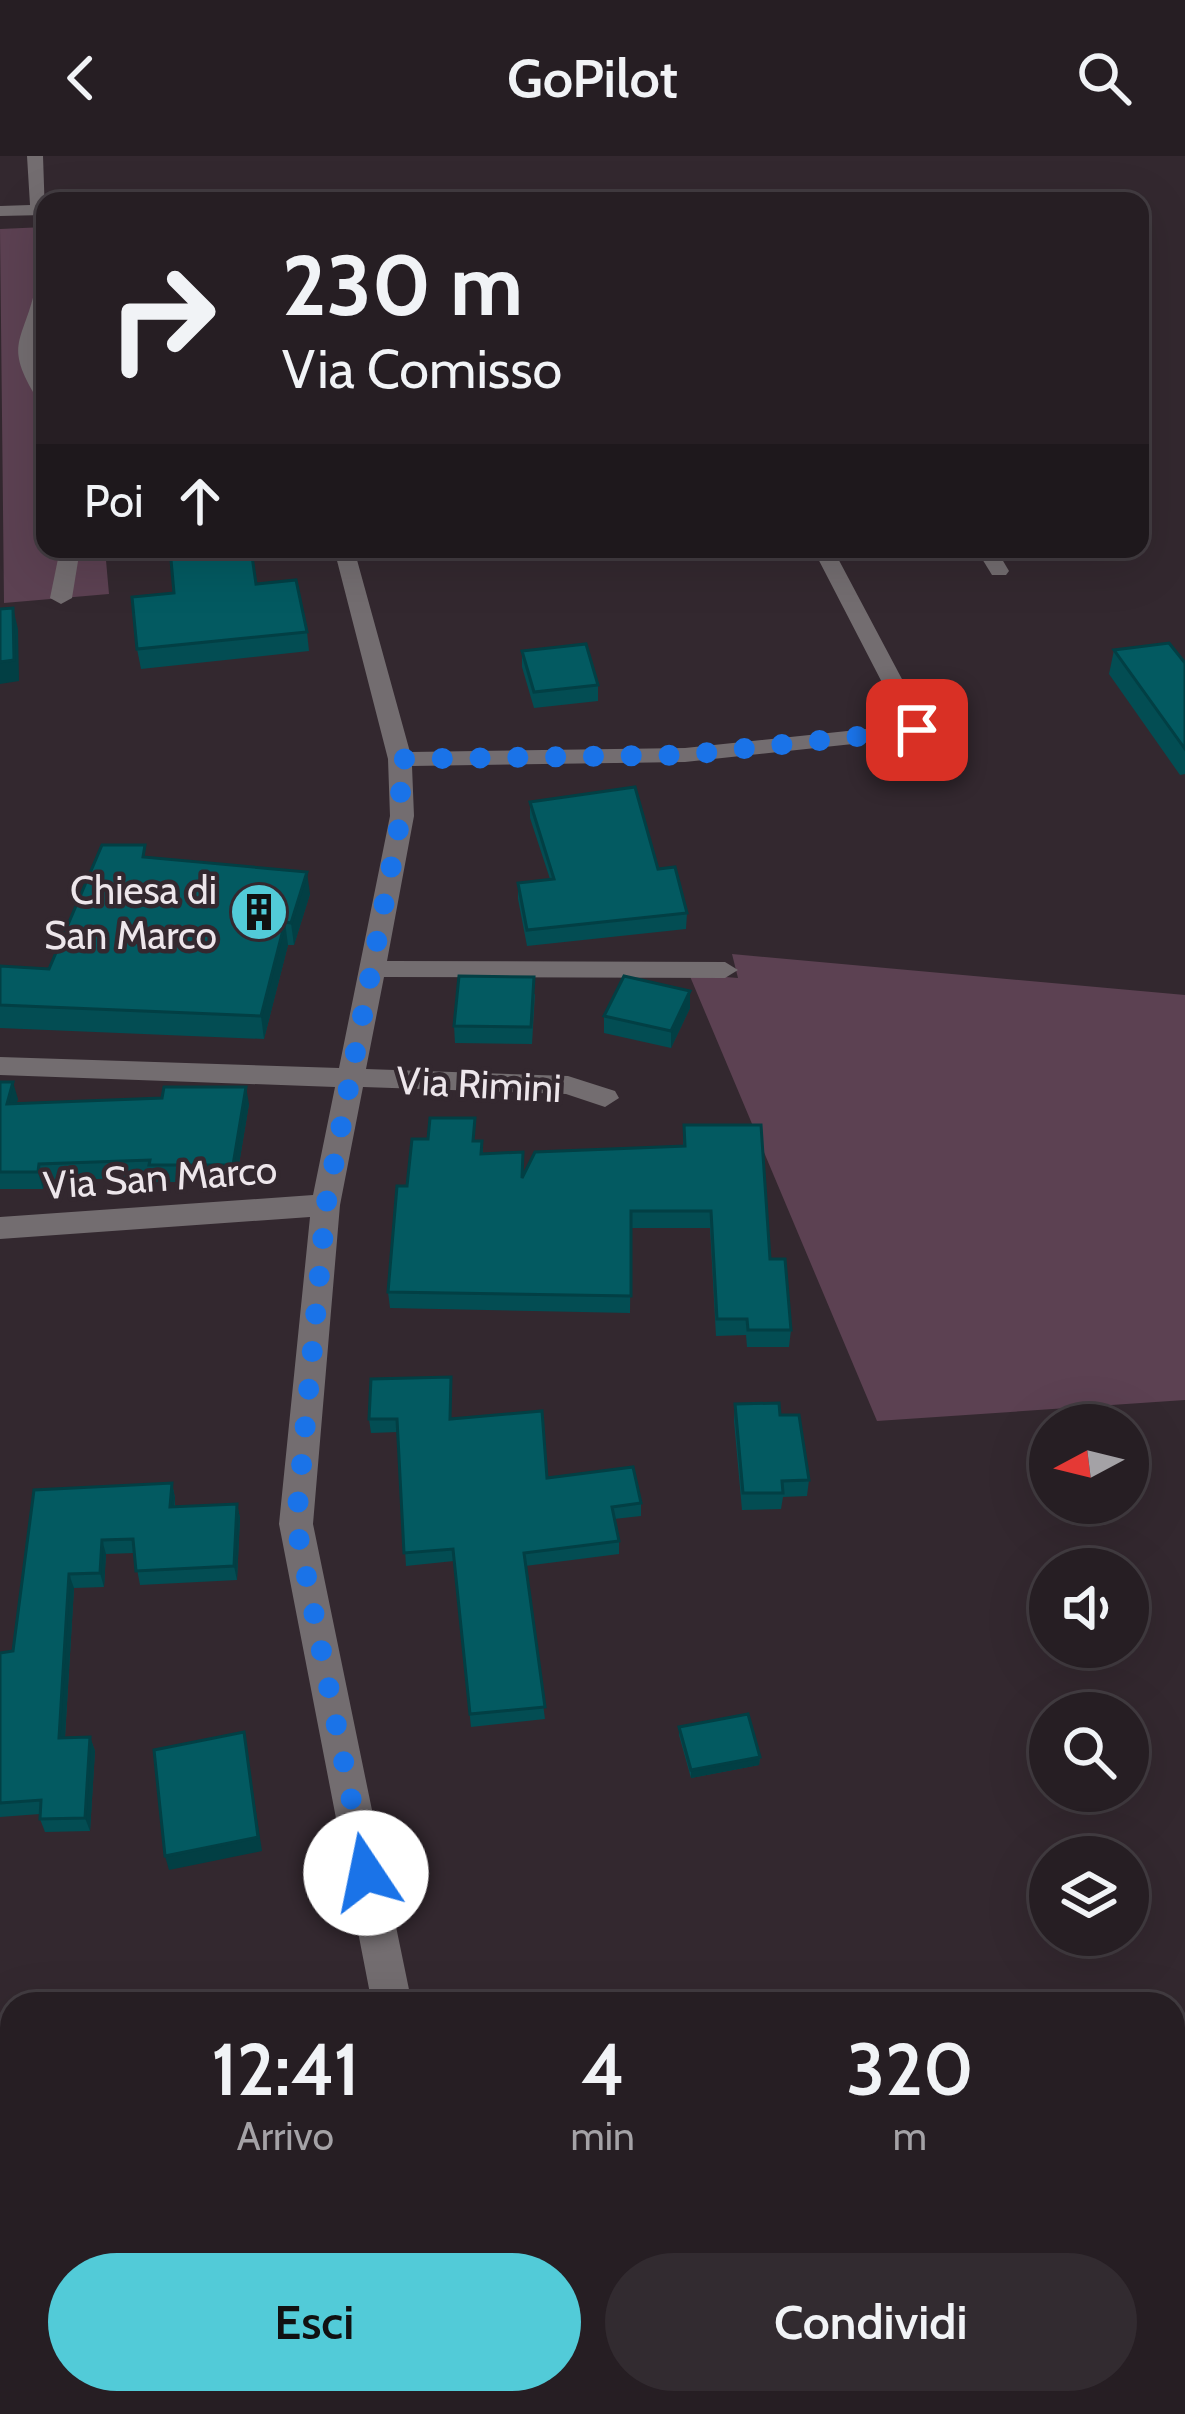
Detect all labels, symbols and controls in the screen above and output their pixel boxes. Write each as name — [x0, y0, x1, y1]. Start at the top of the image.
icon: back — [48, 45, 114, 111]
text: GoPilot — [507, 45, 678, 111]
icon: search — [1071, 45, 1137, 111]
text: 230 m — [282, 234, 523, 336]
icon: right — [84, 240, 240, 396]
text: Via Comisso — [282, 336, 562, 402]
icon: ahead — [167, 468, 233, 534]
text: Poi — [84, 474, 143, 528]
pin — [866, 679, 968, 781]
icon: arrive — [884, 697, 950, 763]
place label: Chiesa di San Marco — [44, 866, 217, 959]
building icon: Chiesa di San Marco — [228, 881, 290, 943]
street label: Via Rimini — [395, 1056, 563, 1112]
street label: Via San Marco — [42, 1145, 278, 1209]
north arrow — [1029, 1404, 1149, 1524]
map controls — [1029, 1404, 1149, 1956]
button: sound — [1029, 1548, 1149, 1668]
button: search — [1029, 1692, 1149, 1812]
position arrow — [303, 1810, 429, 1936]
button: layers — [1029, 1836, 1149, 1956]
text: 12:41 — [211, 2026, 359, 2113]
text: 4 — [581, 2026, 624, 2113]
text: 320 — [846, 2026, 974, 2113]
text: Arrivo — [237, 2112, 334, 2160]
text: min — [570, 2112, 635, 2160]
text: m — [893, 2112, 927, 2160]
button: Esci — [48, 2253, 581, 2391]
button: Condividi — [605, 2253, 1137, 2391]

